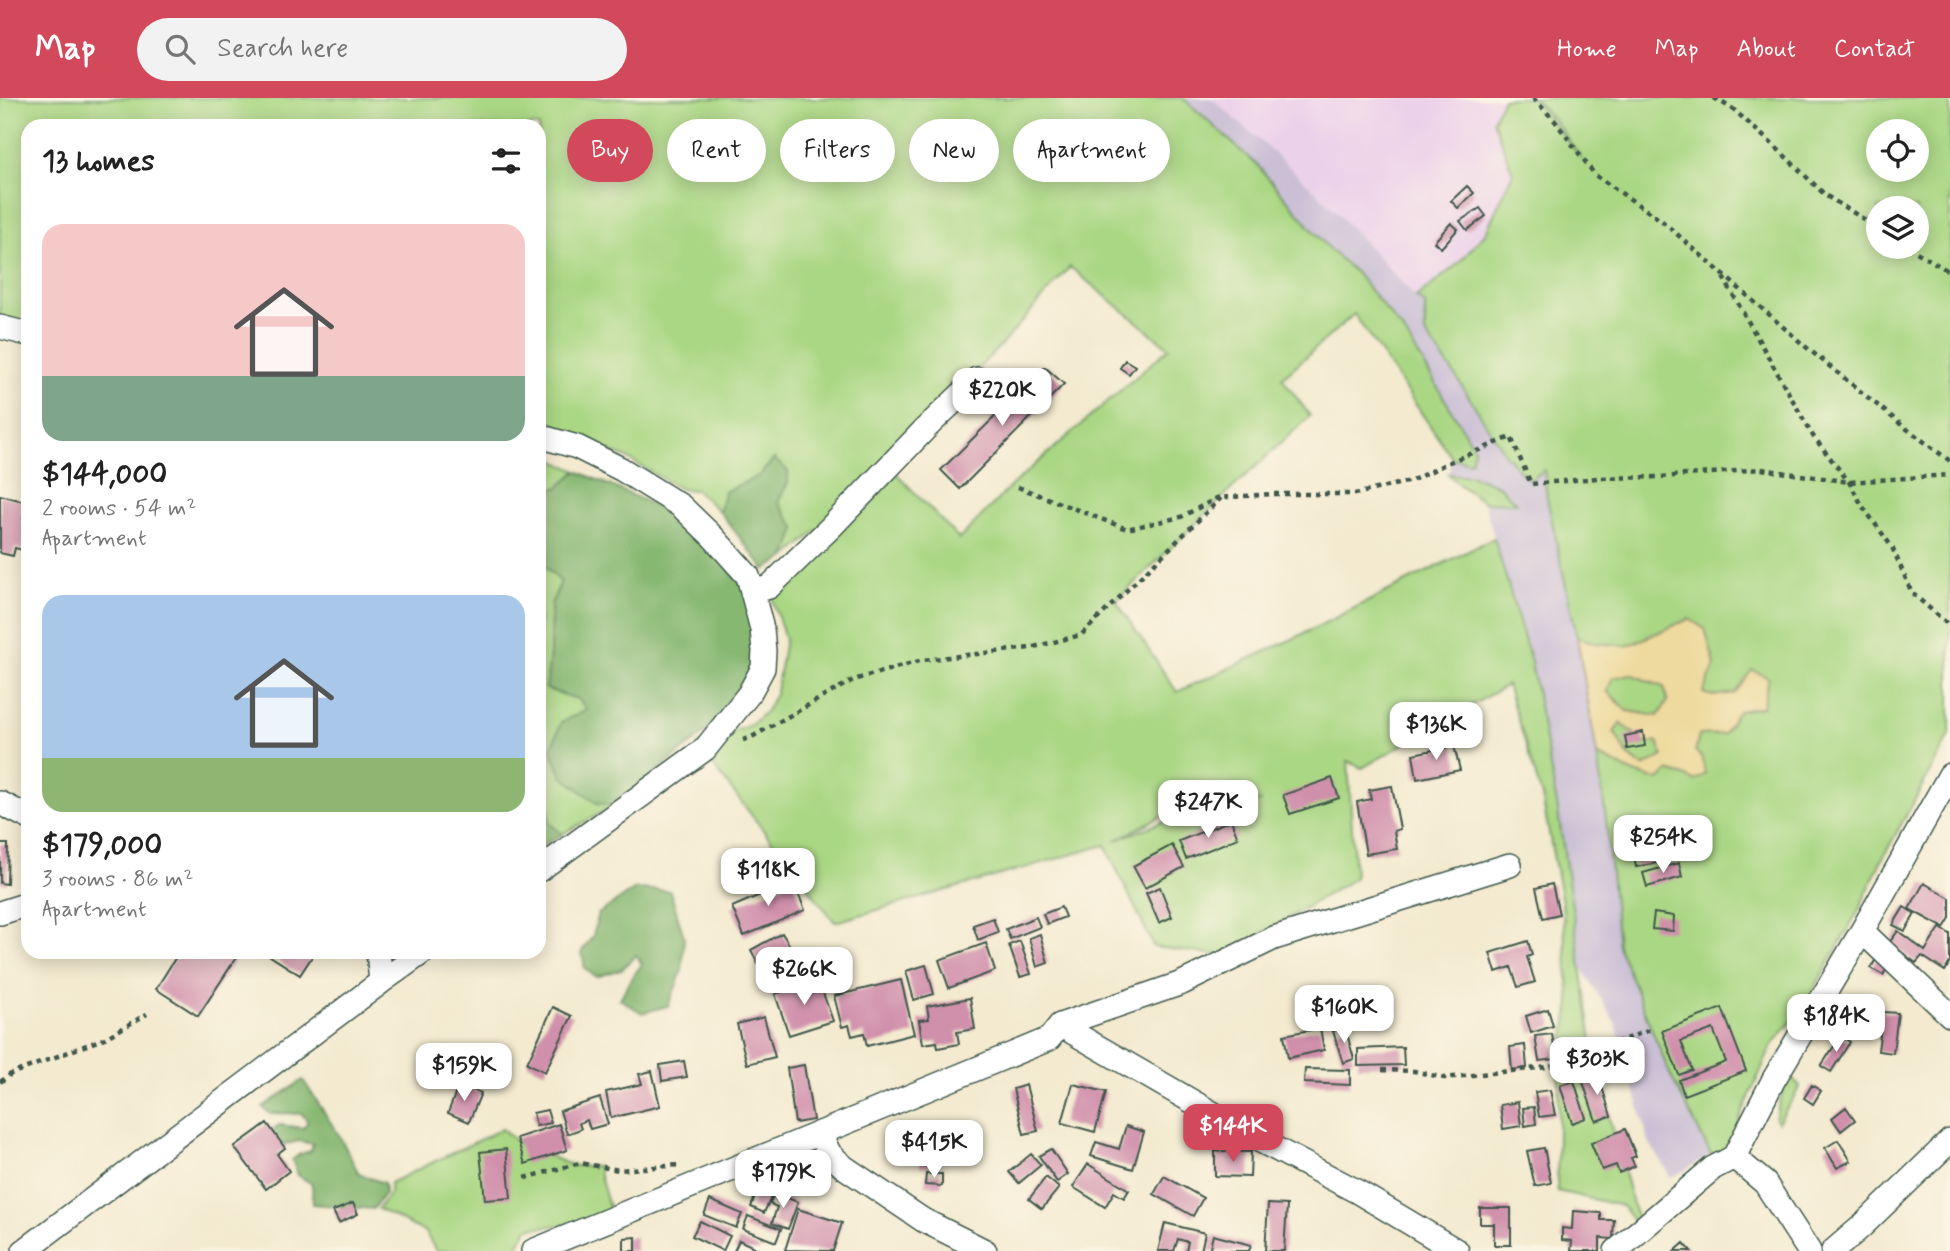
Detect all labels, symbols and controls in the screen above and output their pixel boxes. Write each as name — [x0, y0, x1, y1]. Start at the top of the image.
search box — [137, 18, 627, 81]
text: Map — [35, 27, 95, 71]
icon: search — [161, 30, 199, 68]
text: Search here — [217, 32, 348, 66]
text: Home — [1557, 34, 1617, 65]
text: Map — [1655, 34, 1699, 65]
text: About — [1737, 34, 1796, 65]
text: Contact — [1834, 34, 1915, 65]
chip: Buy — [567, 119, 653, 182]
chip: Rent — [667, 119, 766, 182]
chip: Filters — [780, 119, 895, 182]
chip: New — [909, 119, 999, 182]
chip: Apartment — [1013, 119, 1170, 182]
map controls — [1866, 119, 1929, 259]
button: locate — [1866, 119, 1929, 182]
text: 13 homes — [42, 142, 155, 181]
icon: filters — [487, 142, 525, 180]
button: layers — [1866, 196, 1929, 259]
icon: home — [221, 269, 347, 395]
pin: $220K — [953, 368, 1051, 428]
text: $220K — [969, 376, 1036, 406]
text: $144,000 — [42, 455, 167, 494]
text: 2 rooms · 54 m² — [42, 494, 196, 524]
text: Apartment — [42, 524, 147, 554]
icon: home — [221, 640, 347, 766]
pin: $136K — [1387, 702, 1485, 762]
text: $136K — [1406, 710, 1466, 740]
pin: $247K — [1159, 780, 1257, 840]
text: $247K — [1174, 788, 1242, 818]
pin: $254K — [1614, 816, 1712, 875]
text: $254K — [1630, 823, 1696, 853]
text: $179,000 — [42, 826, 162, 865]
pin: $118K — [719, 848, 817, 908]
text: $118K — [737, 856, 799, 886]
text: 3 rooms · 86 m² — [42, 865, 193, 895]
text: Apartment — [42, 895, 147, 925]
pin: $266K — [755, 948, 853, 1007]
text: $266K — [772, 955, 836, 985]
pin: $160K — [1295, 986, 1393, 1045]
text: $160K — [1311, 993, 1377, 1023]
pin: $184K — [1787, 995, 1885, 1054]
text: $184K — [1803, 1002, 1869, 1032]
pin: $303K — [1548, 1038, 1646, 1097]
pin: $159K — [415, 1044, 513, 1103]
text: $303K — [1566, 1045, 1628, 1075]
text: $159K — [432, 1051, 496, 1081]
pin: $144K — [1184, 1104, 1282, 1164]
text: $144K — [1199, 1112, 1267, 1142]
pin: $415K — [885, 1121, 983, 1180]
text: $415K — [901, 1128, 967, 1158]
pin: $179K — [734, 1150, 832, 1210]
text: $179K — [751, 1158, 815, 1188]

